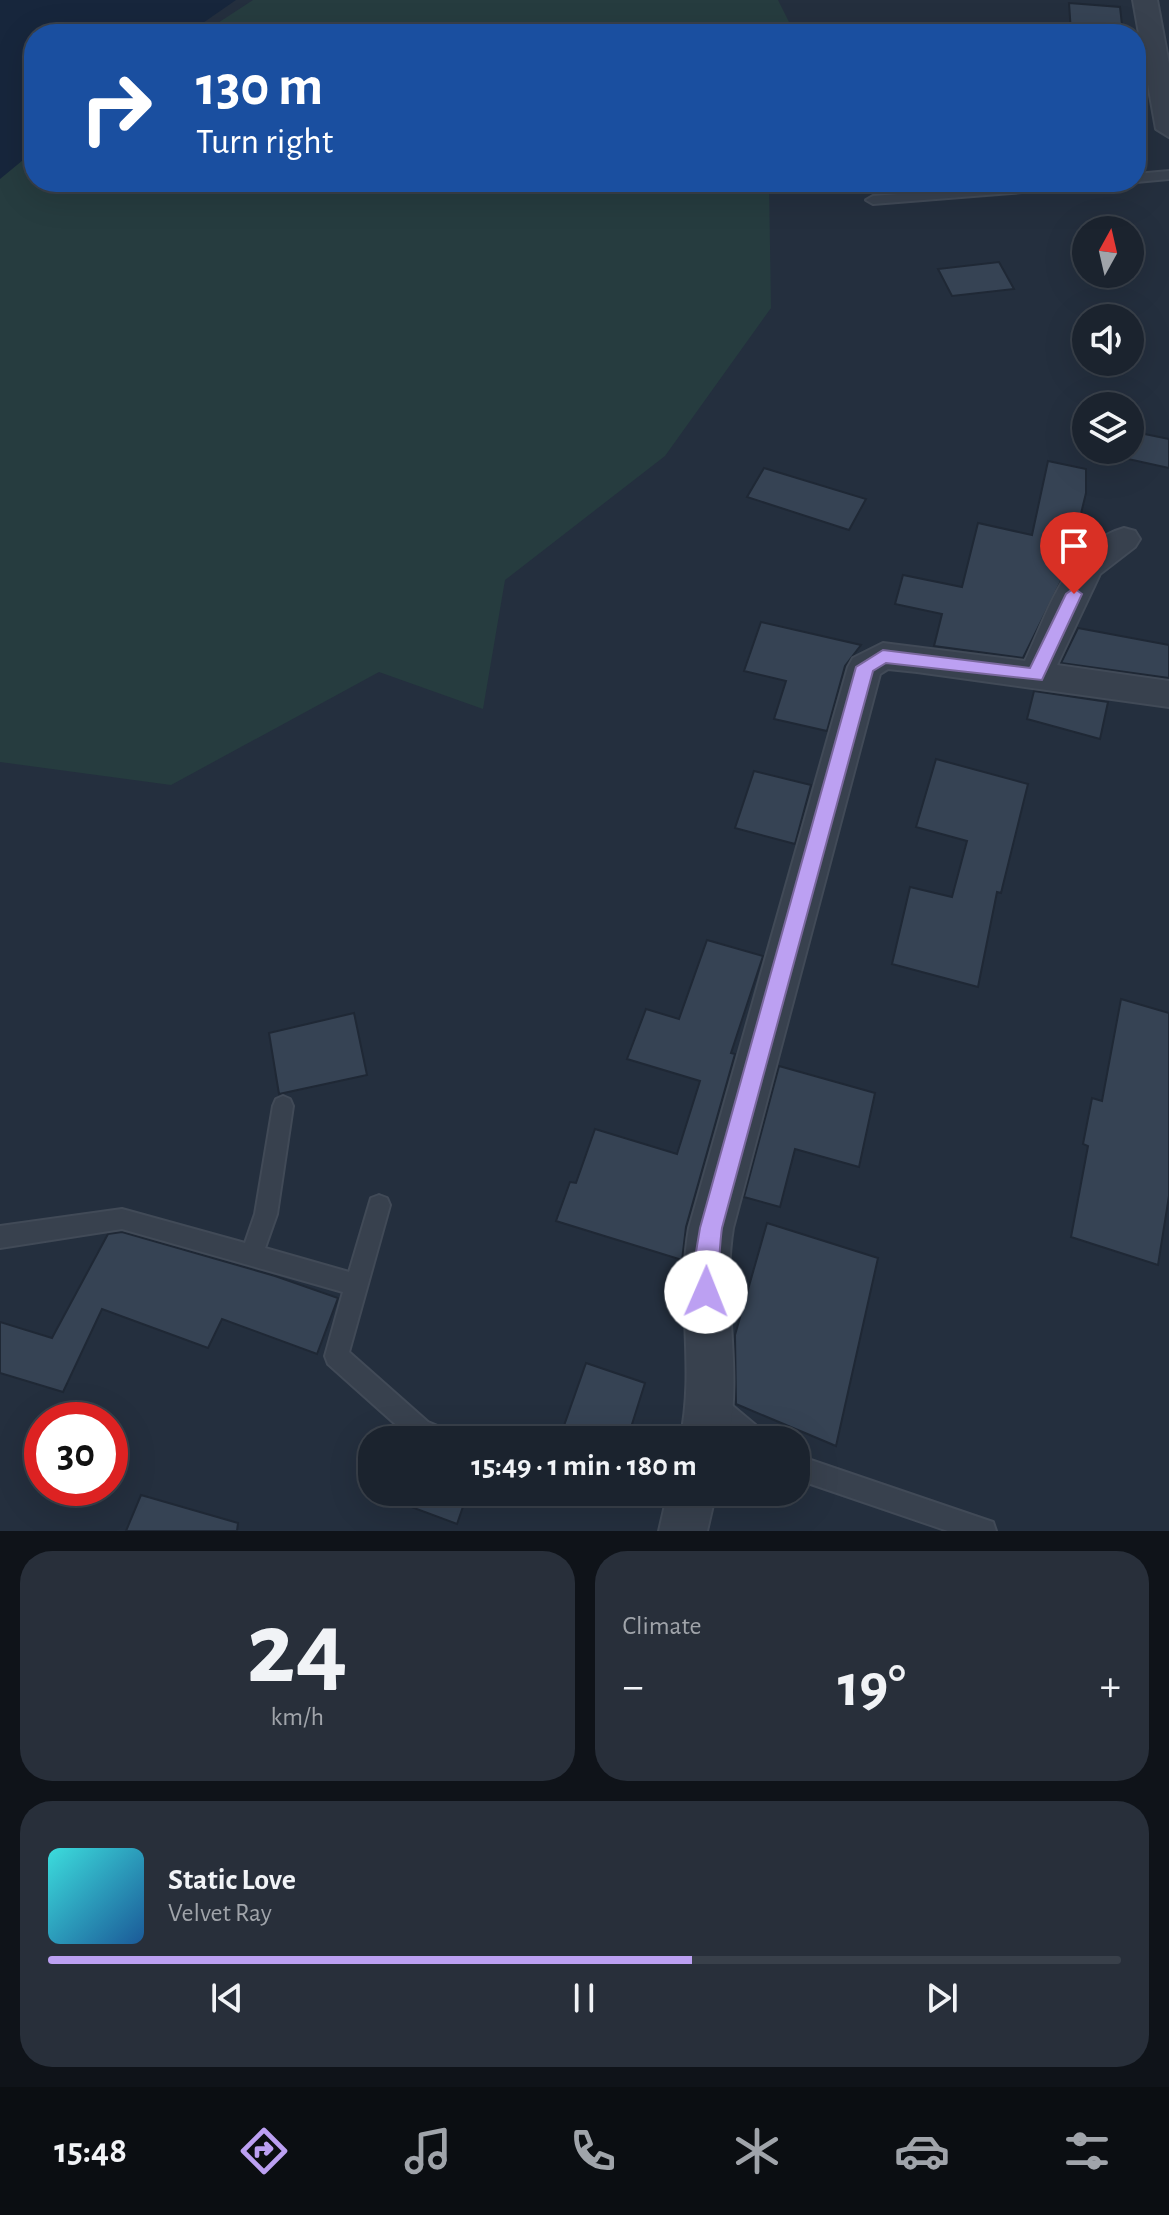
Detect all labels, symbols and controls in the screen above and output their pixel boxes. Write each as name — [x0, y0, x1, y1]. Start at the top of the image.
icon: right — [64, 56, 168, 160]
text: 130 m — [196, 59, 323, 115]
text: Turn right — [196, 124, 333, 160]
north arrow — [1072, 216, 1144, 288]
map controls — [1072, 216, 1144, 464]
button: sound — [1072, 304, 1144, 376]
button: layers — [1072, 392, 1144, 464]
pin — [1040, 512, 1108, 594]
icon: arrive — [1052, 524, 1096, 568]
position arrow — [664, 1250, 748, 1334]
speed limit sign: 30 — [24, 1402, 128, 1506]
text: 15:49 · 1 min · 180 m — [471, 1451, 697, 1481]
text: 24 — [247, 1598, 348, 1702]
text: Climate — [623, 1613, 701, 1639]
text: 19° — [838, 1657, 906, 1717]
text: − — [623, 1665, 644, 1709]
text: + — [1100, 1665, 1121, 1709]
text: km/h — [270, 1704, 324, 1730]
text: Static Love — [168, 1865, 296, 1895]
text: Velvet Ray — [168, 1900, 272, 1926]
icon: previous — [205, 1976, 249, 2020]
icon: pause — [562, 1976, 606, 2020]
icon: next — [920, 1976, 964, 2020]
icon: directions — [236, 2123, 292, 2179]
icon: music — [400, 2123, 456, 2179]
icon: phone — [565, 2123, 621, 2179]
icon: climate — [729, 2123, 785, 2179]
icon: car — [894, 2123, 950, 2179]
icon: filters — [1059, 2123, 1115, 2179]
text: 15:48 — [54, 2133, 127, 2169]

